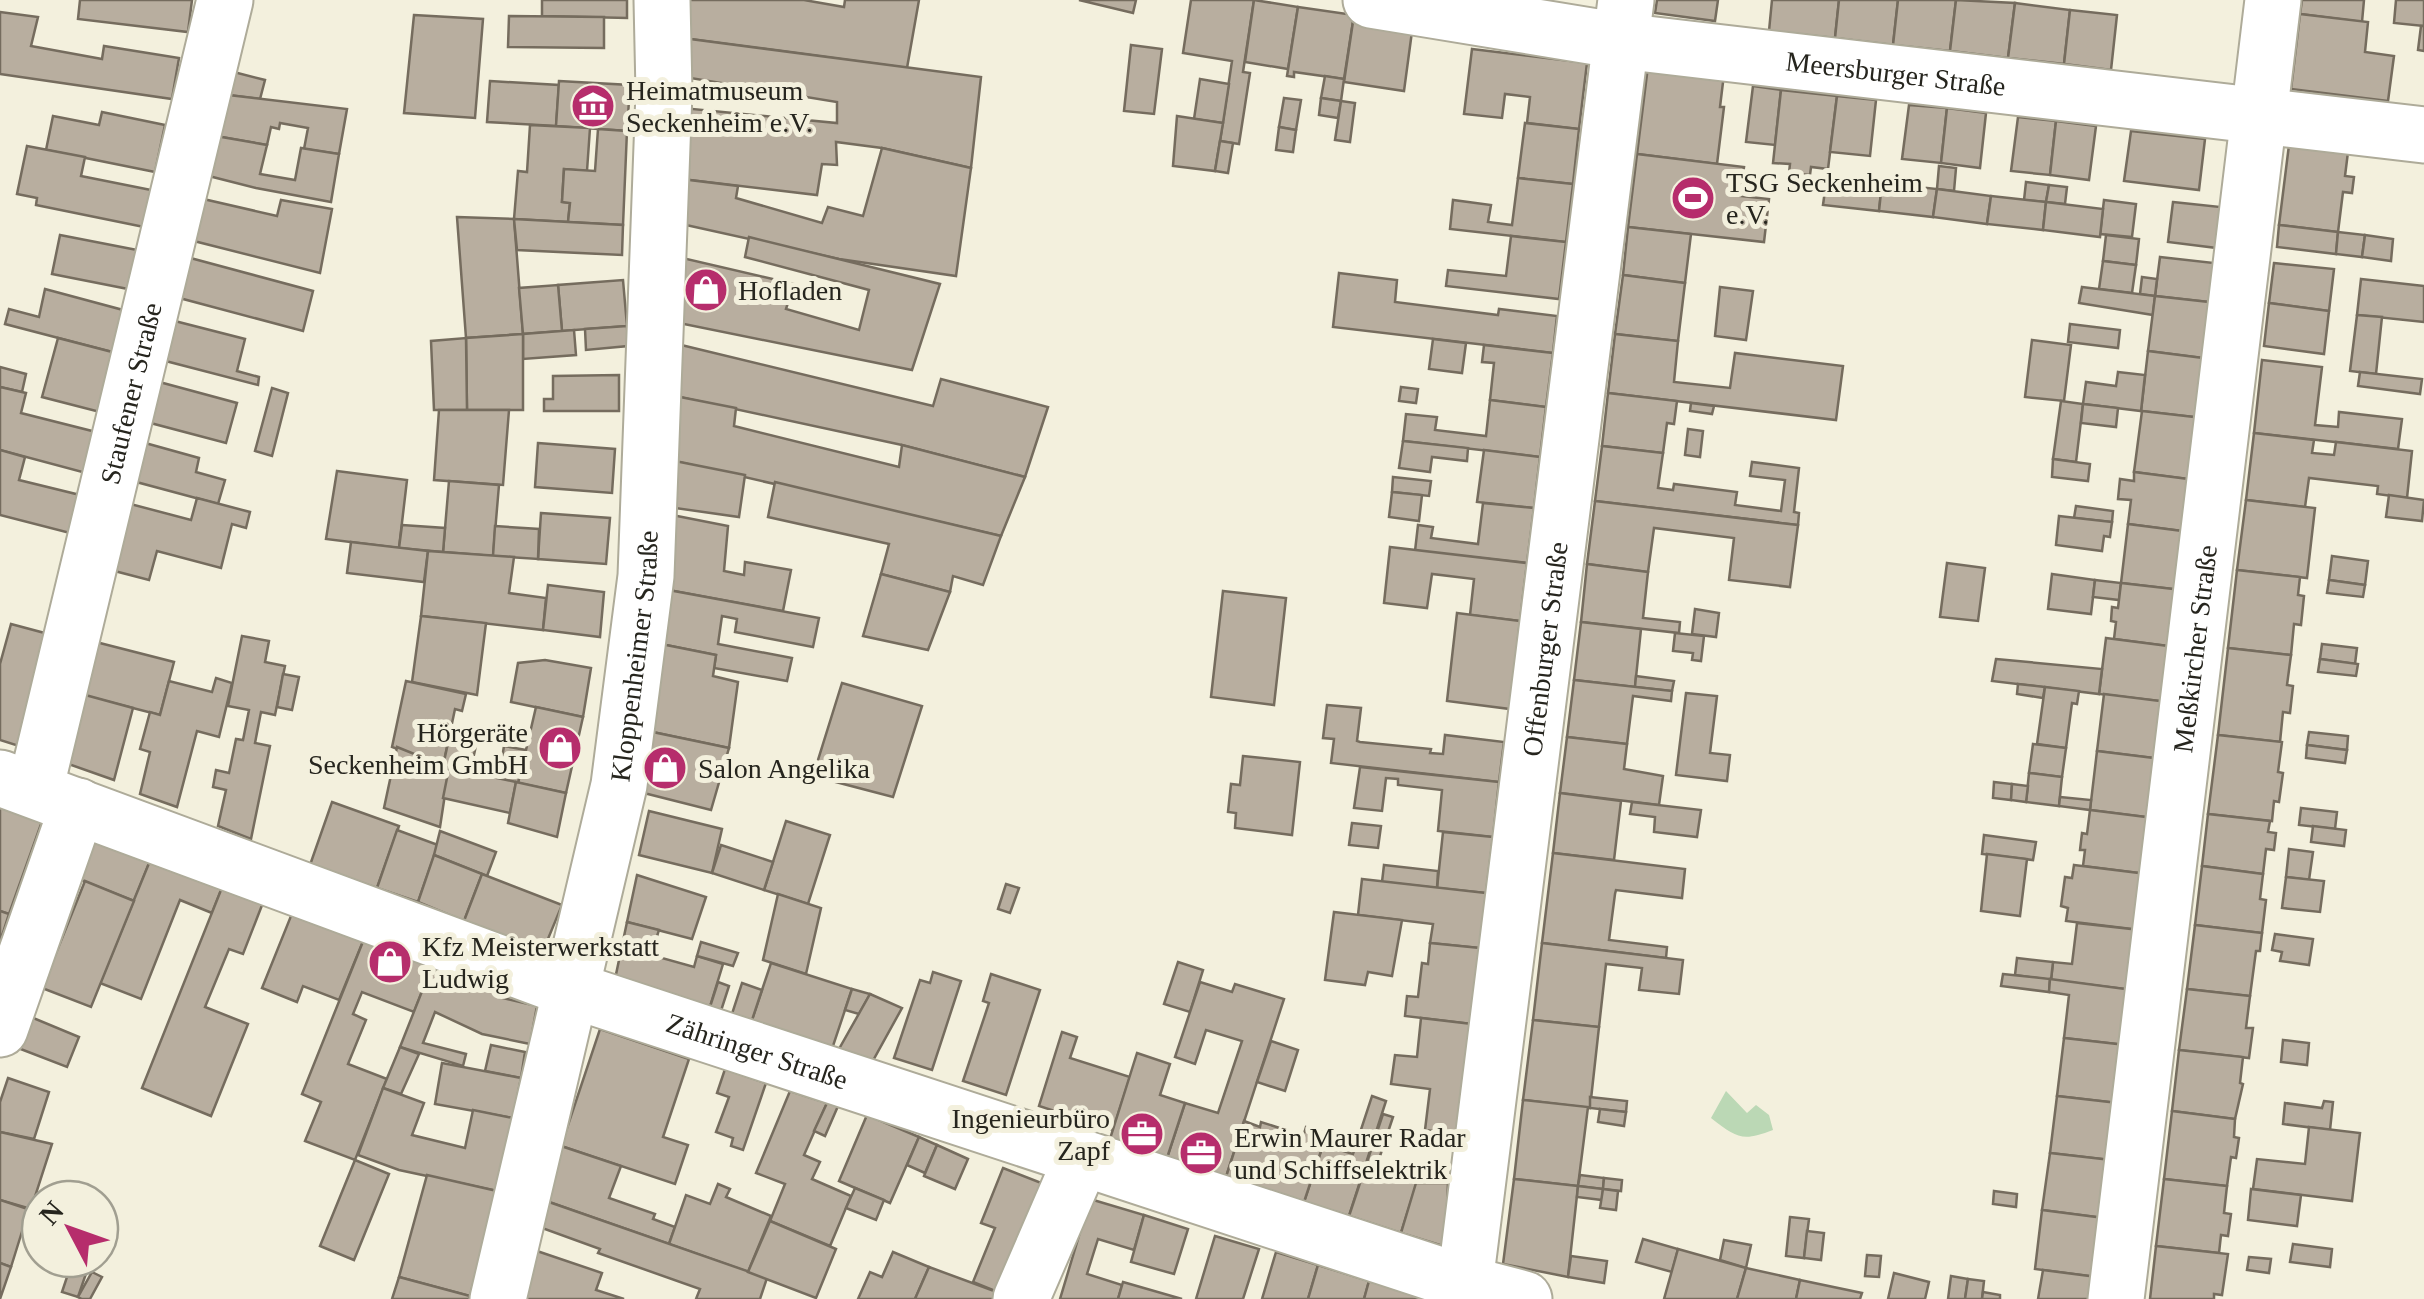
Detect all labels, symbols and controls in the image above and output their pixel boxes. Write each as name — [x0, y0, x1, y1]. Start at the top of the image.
street label: Meersburger Straße — [1784, 45, 2007, 102]
place label: Heimatmuseum Seckenheim e.V. — [626, 75, 813, 138]
museum icon: Heimatmuseum Seckenheim e.V. — [570, 83, 616, 129]
place label: TSG Seckenheim e.V. — [1726, 167, 1923, 230]
sports icon: TSG Seckenheim e.V. — [1670, 175, 1716, 221]
shop icon: Hofladen — [683, 267, 729, 313]
place label: Hofladen — [738, 275, 842, 306]
street label: Staufener Straße — [94, 299, 168, 487]
street label: Kloppenheimer Straße — [605, 530, 664, 784]
street label: Offenburger Straße — [1516, 540, 1574, 758]
street label: Meßkircher Straße — [2167, 543, 2223, 755]
place label: Hörgeräte Seckenheim GmbH — [308, 717, 528, 780]
shop icon: Hörgeräte Seckenheim GmbH — [537, 725, 583, 771]
shop icon: Salon Angelika — [642, 745, 688, 791]
place label: Salon Angelika — [698, 753, 870, 784]
place label: Kfz Meisterwerkstatt Ludwig — [422, 931, 659, 994]
shop icon: Kfz Meisterwerkstatt Ludwig — [367, 939, 413, 985]
street label: Zähringer Straße — [662, 1007, 852, 1096]
place label: Ingenieurbüro Zapf — [951, 1103, 1111, 1166]
office icon: Ingenieurbüro Zapf — [1119, 1111, 1165, 1157]
place label: Erwin Maurer Radar und Schiffselektrik — [1234, 1122, 1466, 1185]
office icon: Erwin Maurer Radar und Schiffselektrik — [1178, 1130, 1224, 1176]
north arrow — [20, 1179, 120, 1279]
text: N — [33, 1195, 70, 1231]

